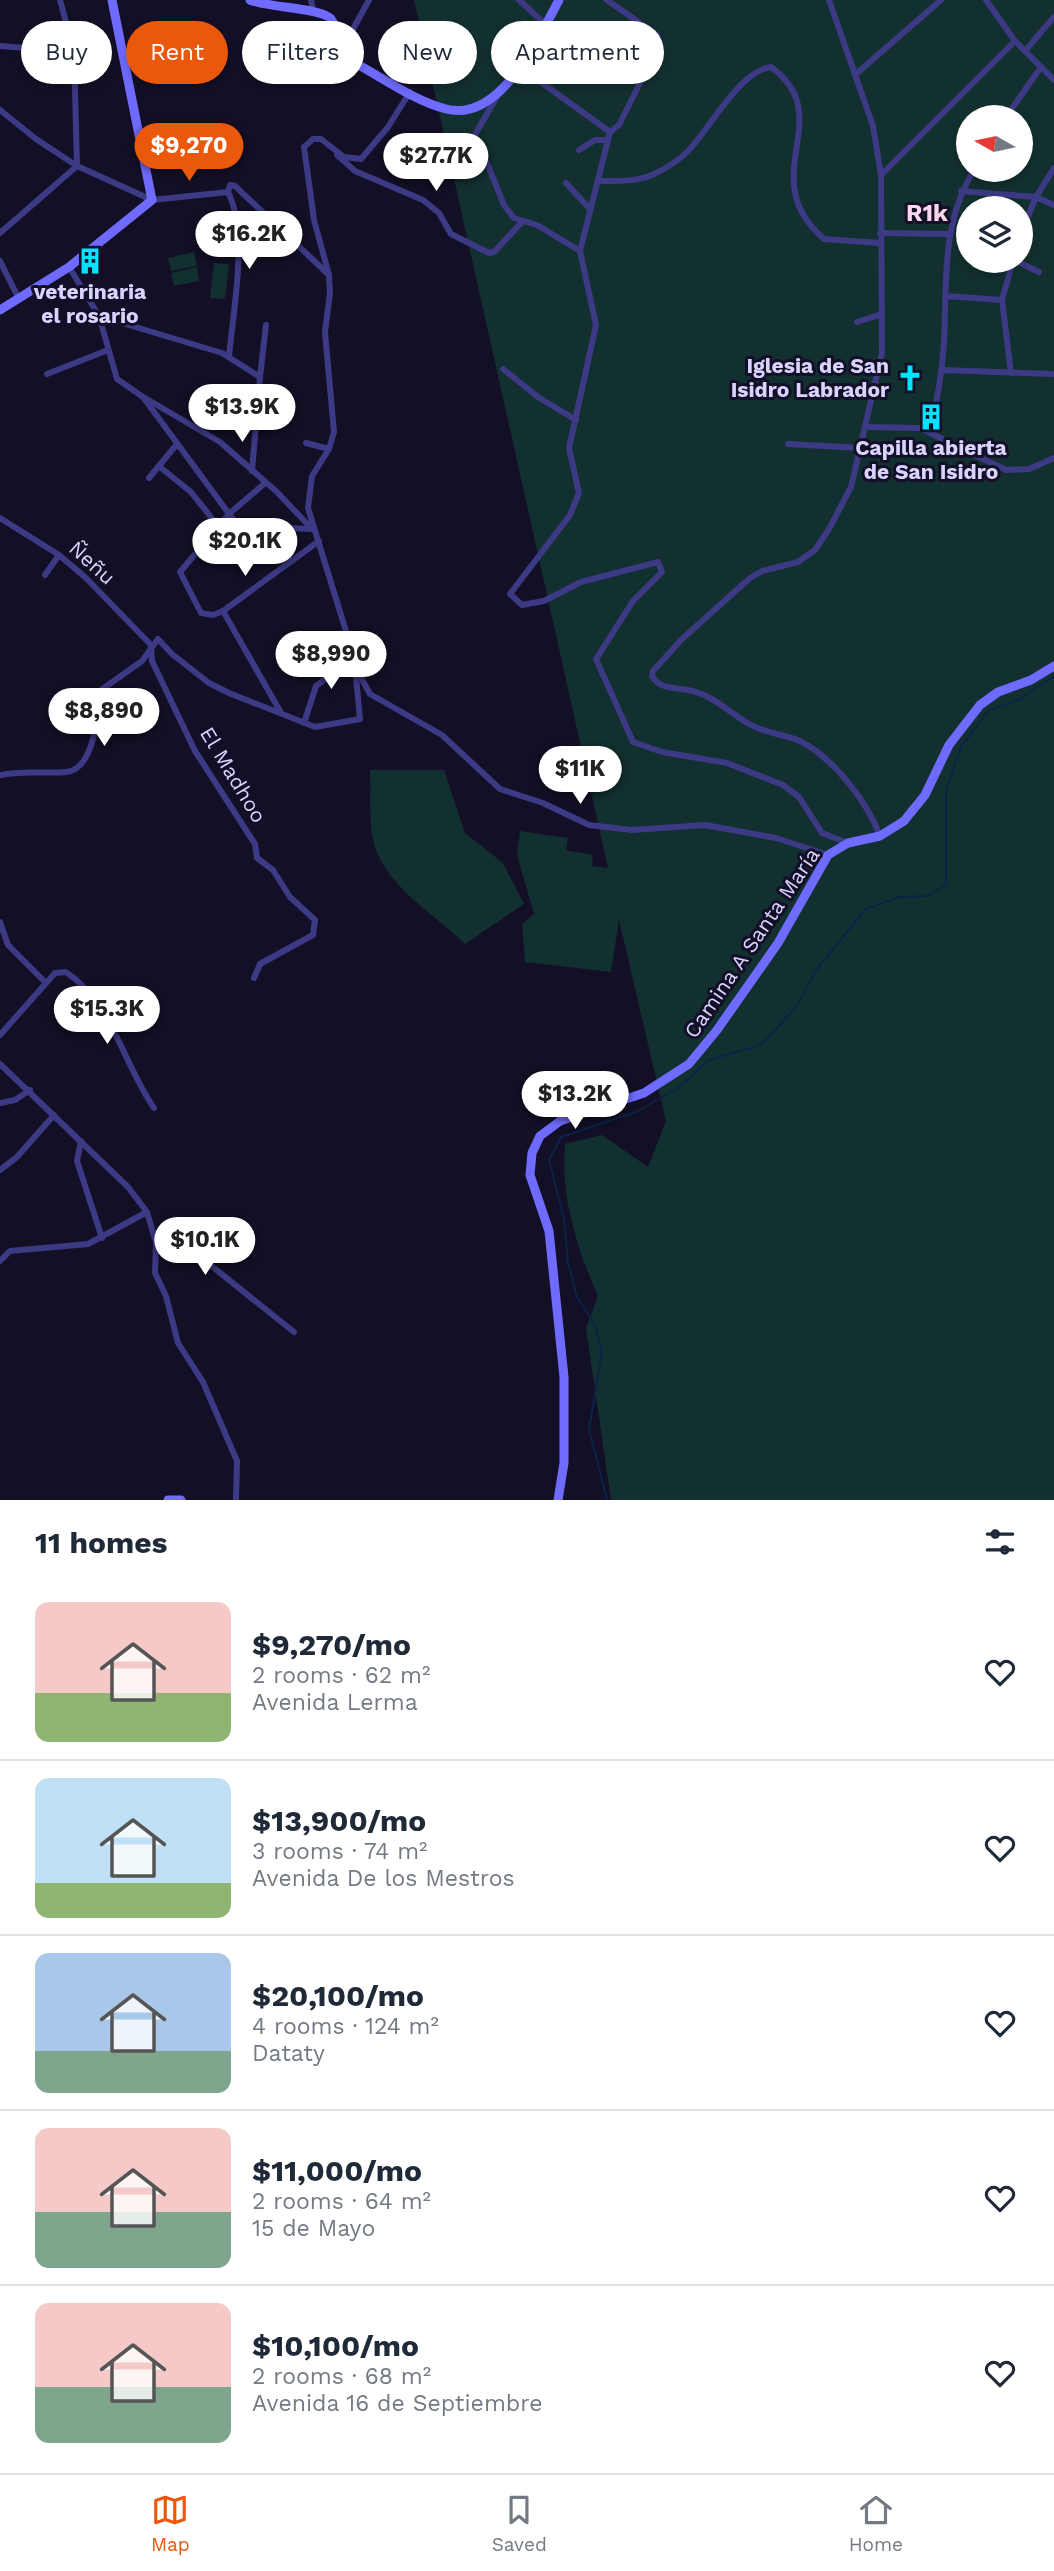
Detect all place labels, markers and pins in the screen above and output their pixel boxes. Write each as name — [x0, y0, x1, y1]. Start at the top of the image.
pin: $9,270 — [132, 124, 246, 183]
pin: $27.7K — [379, 134, 493, 193]
pin: $16.2K — [192, 212, 306, 271]
building icon: veterinaria el rosario — [75, 246, 105, 276]
place label: veterinaria el rosario — [33, 279, 147, 328]
place label: Iglesia de San Isidro Labrador — [731, 353, 889, 402]
church icon: Iglesia de San Isidro Labrador — [895, 363, 925, 393]
pin: $13.9K — [185, 384, 299, 444]
building icon: Capilla abierta de San Isidro — [916, 402, 946, 432]
place label: Capilla abierta de San Isidro — [855, 435, 1008, 484]
pin: $20.1K — [188, 518, 302, 578]
pin: $8,990 — [274, 632, 388, 691]
pin: $8,890 — [47, 688, 161, 748]
pin: $11K — [539, 746, 621, 806]
pin: $15.3K — [50, 986, 164, 1046]
pin: $13.2K — [518, 1072, 632, 1131]
pin: $10.1K — [148, 1218, 262, 1277]

